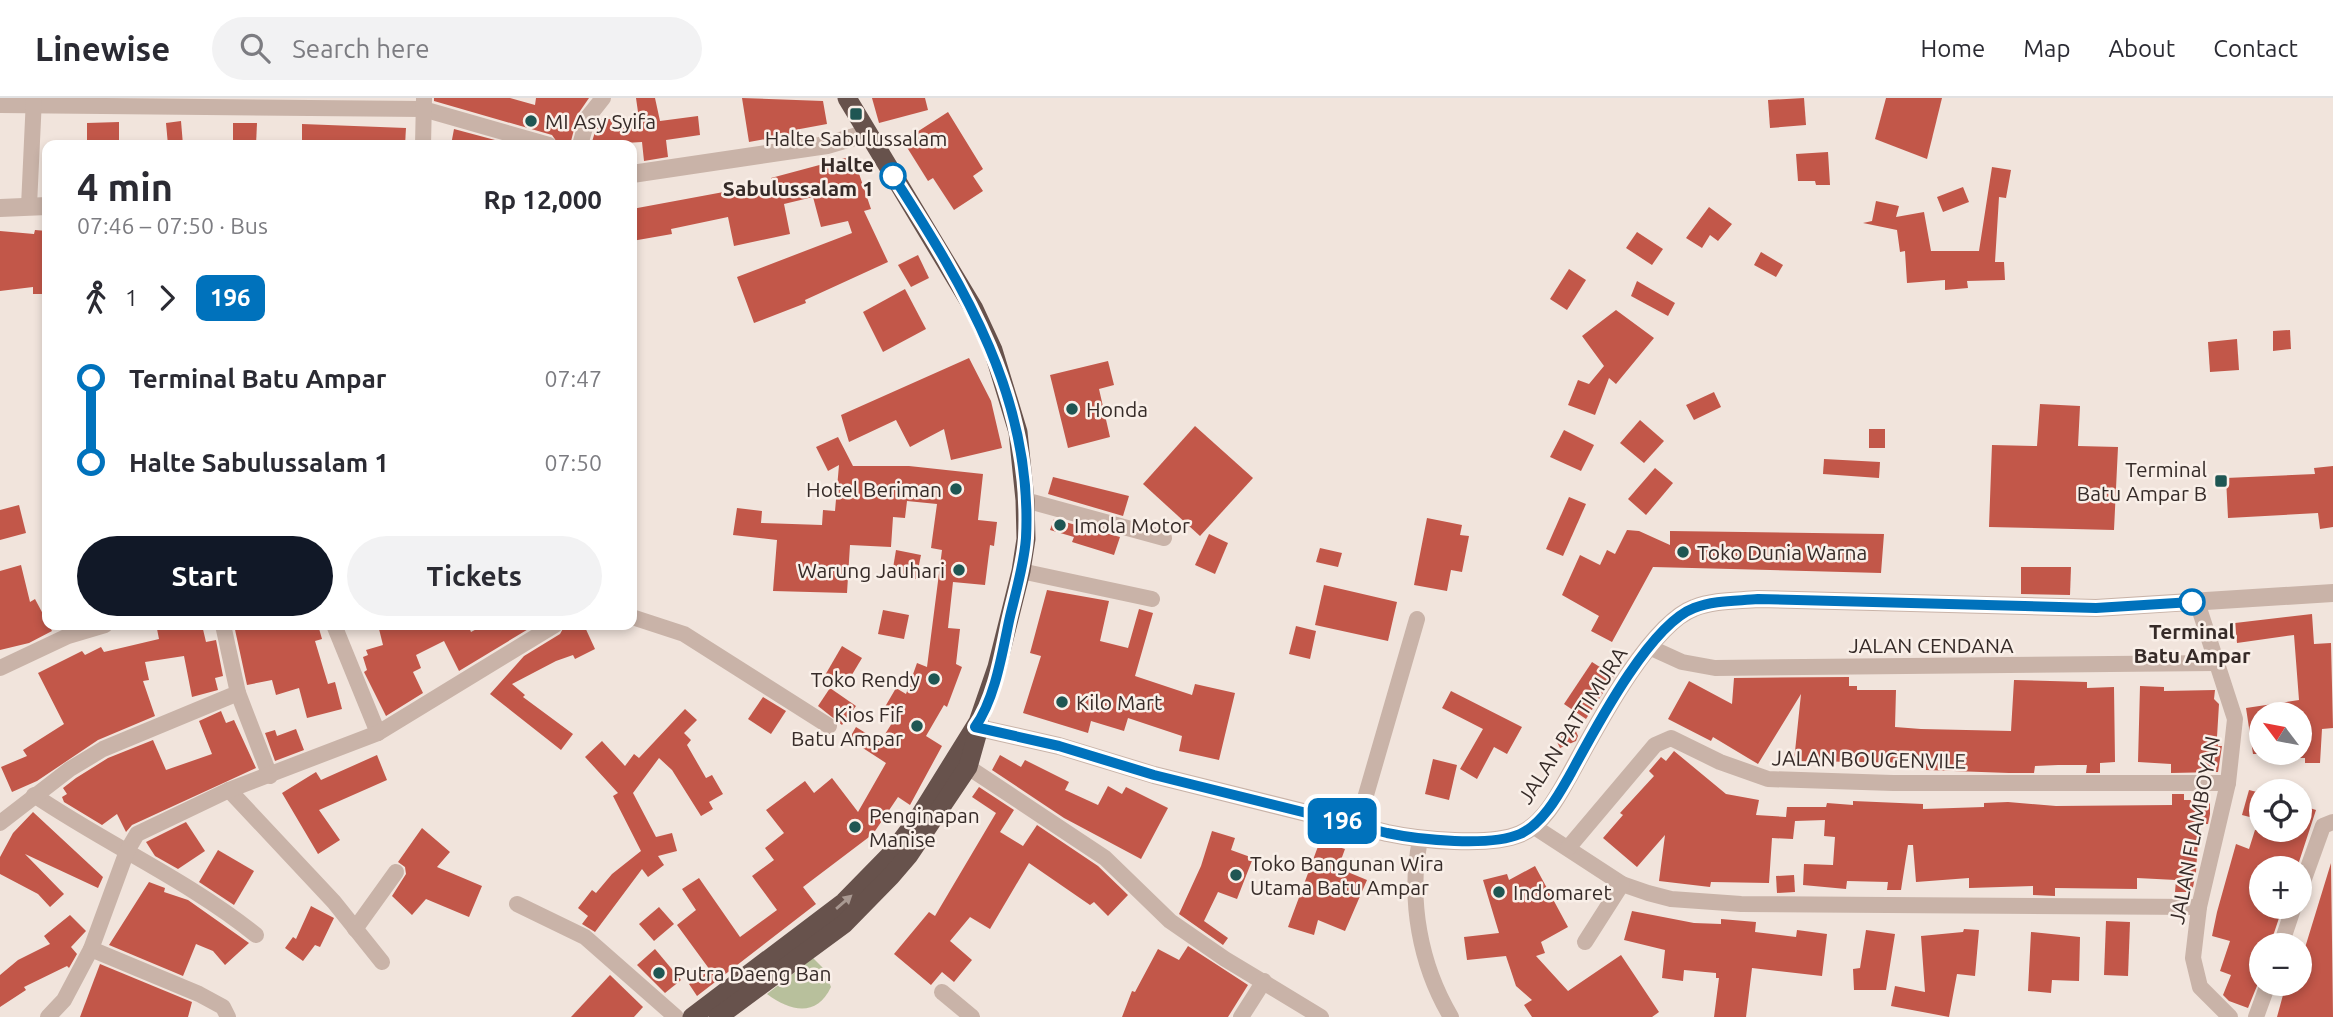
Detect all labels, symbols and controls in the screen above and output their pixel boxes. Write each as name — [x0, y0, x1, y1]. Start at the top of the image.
search box — [212, 17, 702, 80]
icon: search — [236, 29, 274, 67]
text: Linewise — [35, 30, 170, 67]
text: Search here — [292, 34, 430, 63]
text: Home — [1920, 35, 1985, 62]
text: Map — [2023, 35, 2070, 62]
text: About — [2108, 35, 2175, 62]
text: Contact — [2213, 35, 2298, 62]
marker: Halte Sabulussalam — [848, 106, 864, 122]
place label: MI Asy Syifa — [545, 109, 656, 133]
marker: MI Asy Syifa — [523, 113, 539, 129]
place label: Halte Sabulussalam — [765, 126, 947, 150]
place label: Halte Sabulussalam 1 — [723, 152, 874, 200]
marker: Halte Sabulussalam 1 — [880, 163, 906, 189]
text: 4 min — [77, 166, 173, 208]
text: Rp 12,000 — [483, 185, 602, 214]
text: 07:46 – 07:50 · Bus — [77, 213, 268, 238]
icon: walk — [77, 279, 115, 317]
icon: forward — [148, 279, 186, 317]
text: 196 — [210, 284, 251, 311]
text: 1 — [125, 285, 138, 310]
text: Terminal Batu Ampar — [129, 364, 387, 393]
text: 07:47 — [544, 366, 602, 391]
place label: Honda — [1086, 397, 1148, 421]
marker: Honda — [1064, 401, 1080, 417]
text: Halte Sabulussalam 1 — [129, 448, 389, 477]
text: 07:50 — [544, 450, 602, 475]
place label: Terminal Batu Ampar B — [2077, 457, 2207, 505]
marker: Terminal Batu Ampar B — [2213, 473, 2229, 489]
place label: Hotel Beriman — [806, 477, 942, 501]
marker: Hotel Beriman — [948, 481, 964, 497]
place label: Imola Motor — [1074, 513, 1190, 537]
marker: Imola Motor — [1052, 517, 1068, 533]
button: Start — [77, 536, 333, 616]
button: Tickets — [347, 536, 602, 616]
place label: Toko Dunia Warna — [1697, 540, 1867, 564]
marker: Toko Dunia Warna — [1675, 544, 1691, 560]
place label: Warung Jauhari — [797, 558, 945, 582]
marker: Warung Jauhari — [951, 562, 967, 578]
marker: Terminal Batu Ampar — [2179, 589, 2205, 615]
place label: Terminal Batu Ampar — [2133, 619, 2251, 667]
street label: JALAN CENDANA — [1848, 633, 2014, 657]
street label: JALAN PATTIMURA — [1512, 642, 1632, 808]
place label: Toko Rendy — [811, 667, 920, 691]
marker: Toko Rendy — [926, 671, 942, 687]
place label: Kilo Mart — [1076, 690, 1162, 714]
marker: Kilo Mart — [1054, 694, 1070, 710]
place label: Kios Fif Batu Ampar — [791, 702, 904, 750]
north arrow — [2249, 702, 2312, 765]
map controls — [2249, 702, 2312, 996]
marker: Kios Fif Batu Ampar — [909, 718, 925, 734]
street label: JALAN FLAMBOYAN — [2164, 734, 2224, 926]
street label: JALAN BOUGENVILE — [1772, 745, 1966, 773]
button: locate — [2249, 779, 2312, 842]
line badge: 196 — [1302, 798, 1382, 844]
place label: Penginapan Manise — [869, 803, 980, 851]
text: 196 — [1322, 807, 1362, 834]
marker: Penginapan Manise — [847, 819, 863, 835]
place label: Toko Bangunan Wira Utama Batu Ampar — [1250, 851, 1444, 899]
button: + — [2249, 856, 2312, 919]
marker: Toko Bangunan Wira Utama Batu Ampar — [1228, 867, 1244, 883]
place label: Indomaret — [1513, 880, 1612, 904]
marker: Indomaret — [1491, 884, 1507, 900]
one-way arrow — [835, 895, 852, 910]
button: − — [2249, 933, 2312, 996]
place label: Putra Daeng Ban — [673, 961, 832, 985]
marker: Putra Daeng Ban — [651, 965, 667, 981]

